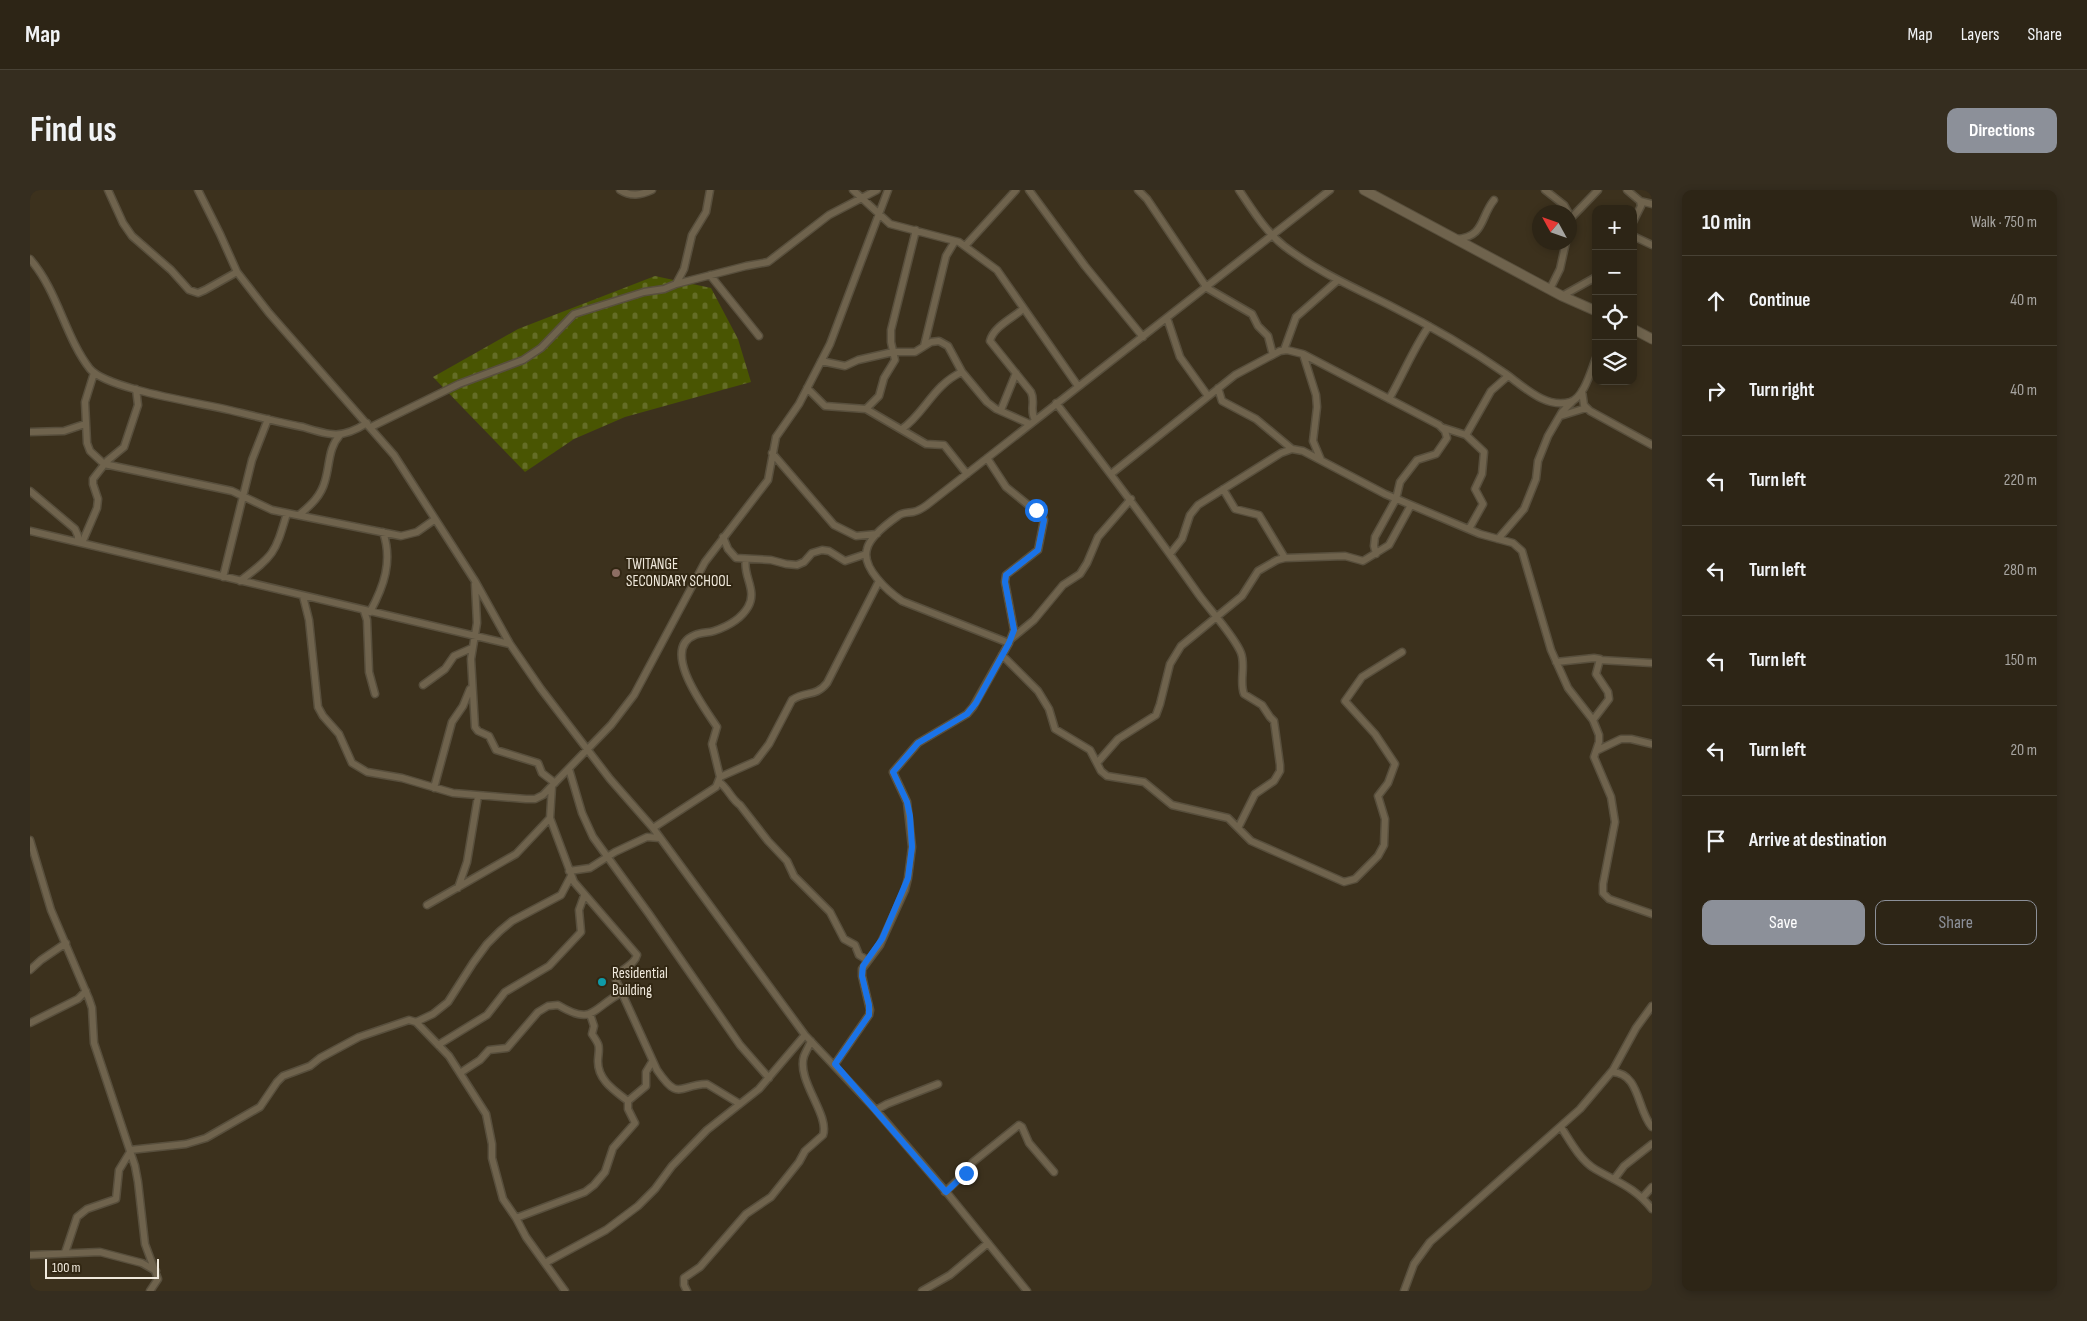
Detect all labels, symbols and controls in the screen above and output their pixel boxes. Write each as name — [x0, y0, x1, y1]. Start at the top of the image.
text: Map — [25, 20, 60, 49]
text: Map — [1908, 24, 1933, 45]
text: Layers — [1961, 24, 2000, 45]
text: Share — [2028, 24, 2062, 45]
button: Directions — [1947, 108, 2057, 153]
text: Find us — [30, 109, 117, 152]
north arrow — [1532, 205, 1577, 250]
map controls — [1592, 205, 1637, 385]
button: + — [1592, 205, 1637, 250]
text: 10 min — [1702, 210, 1751, 235]
text: Walk · 750 m — [1971, 213, 2037, 232]
button: − — [1592, 250, 1637, 295]
icon: ahead — [1702, 287, 1730, 315]
text: Continue — [1749, 289, 1810, 312]
text: 40 m — [2010, 291, 2037, 310]
button: locate — [1592, 295, 1637, 340]
button: layers — [1592, 340, 1637, 385]
icon: right — [1702, 377, 1730, 405]
text: Turn right — [1749, 379, 1814, 402]
text: 40 m — [2010, 381, 2037, 400]
icon: left — [1702, 467, 1730, 495]
text: Turn left — [1749, 469, 1806, 492]
text: 220 m — [2004, 471, 2037, 490]
route start — [1025, 499, 1048, 522]
place label: TWITANGE SECONDARY SCHOOL — [626, 555, 732, 591]
icon: left — [1702, 557, 1730, 585]
text: Turn left — [1749, 559, 1806, 582]
text: 280 m — [2003, 561, 2037, 580]
marker: TWITANGE SECONDARY SCHOOL — [610, 567, 622, 579]
icon: left — [1702, 647, 1730, 675]
text: Turn left — [1749, 649, 1806, 672]
text: 150 m — [2005, 651, 2037, 670]
icon: left — [1702, 737, 1730, 765]
text: Turn left — [1749, 739, 1806, 762]
text: 20 m — [2010, 741, 2037, 760]
icon: arrive — [1702, 827, 1730, 855]
text: Arrive at destination — [1749, 829, 1887, 852]
button: Save — [1702, 900, 1865, 945]
button: Share — [1875, 900, 2037, 945]
place label: Residential Building — [612, 964, 668, 1000]
marker: Residential Building — [596, 976, 608, 988]
route end — [955, 1162, 978, 1185]
scale bar — [45, 1256, 159, 1279]
text: 100 m — [52, 1259, 81, 1276]

